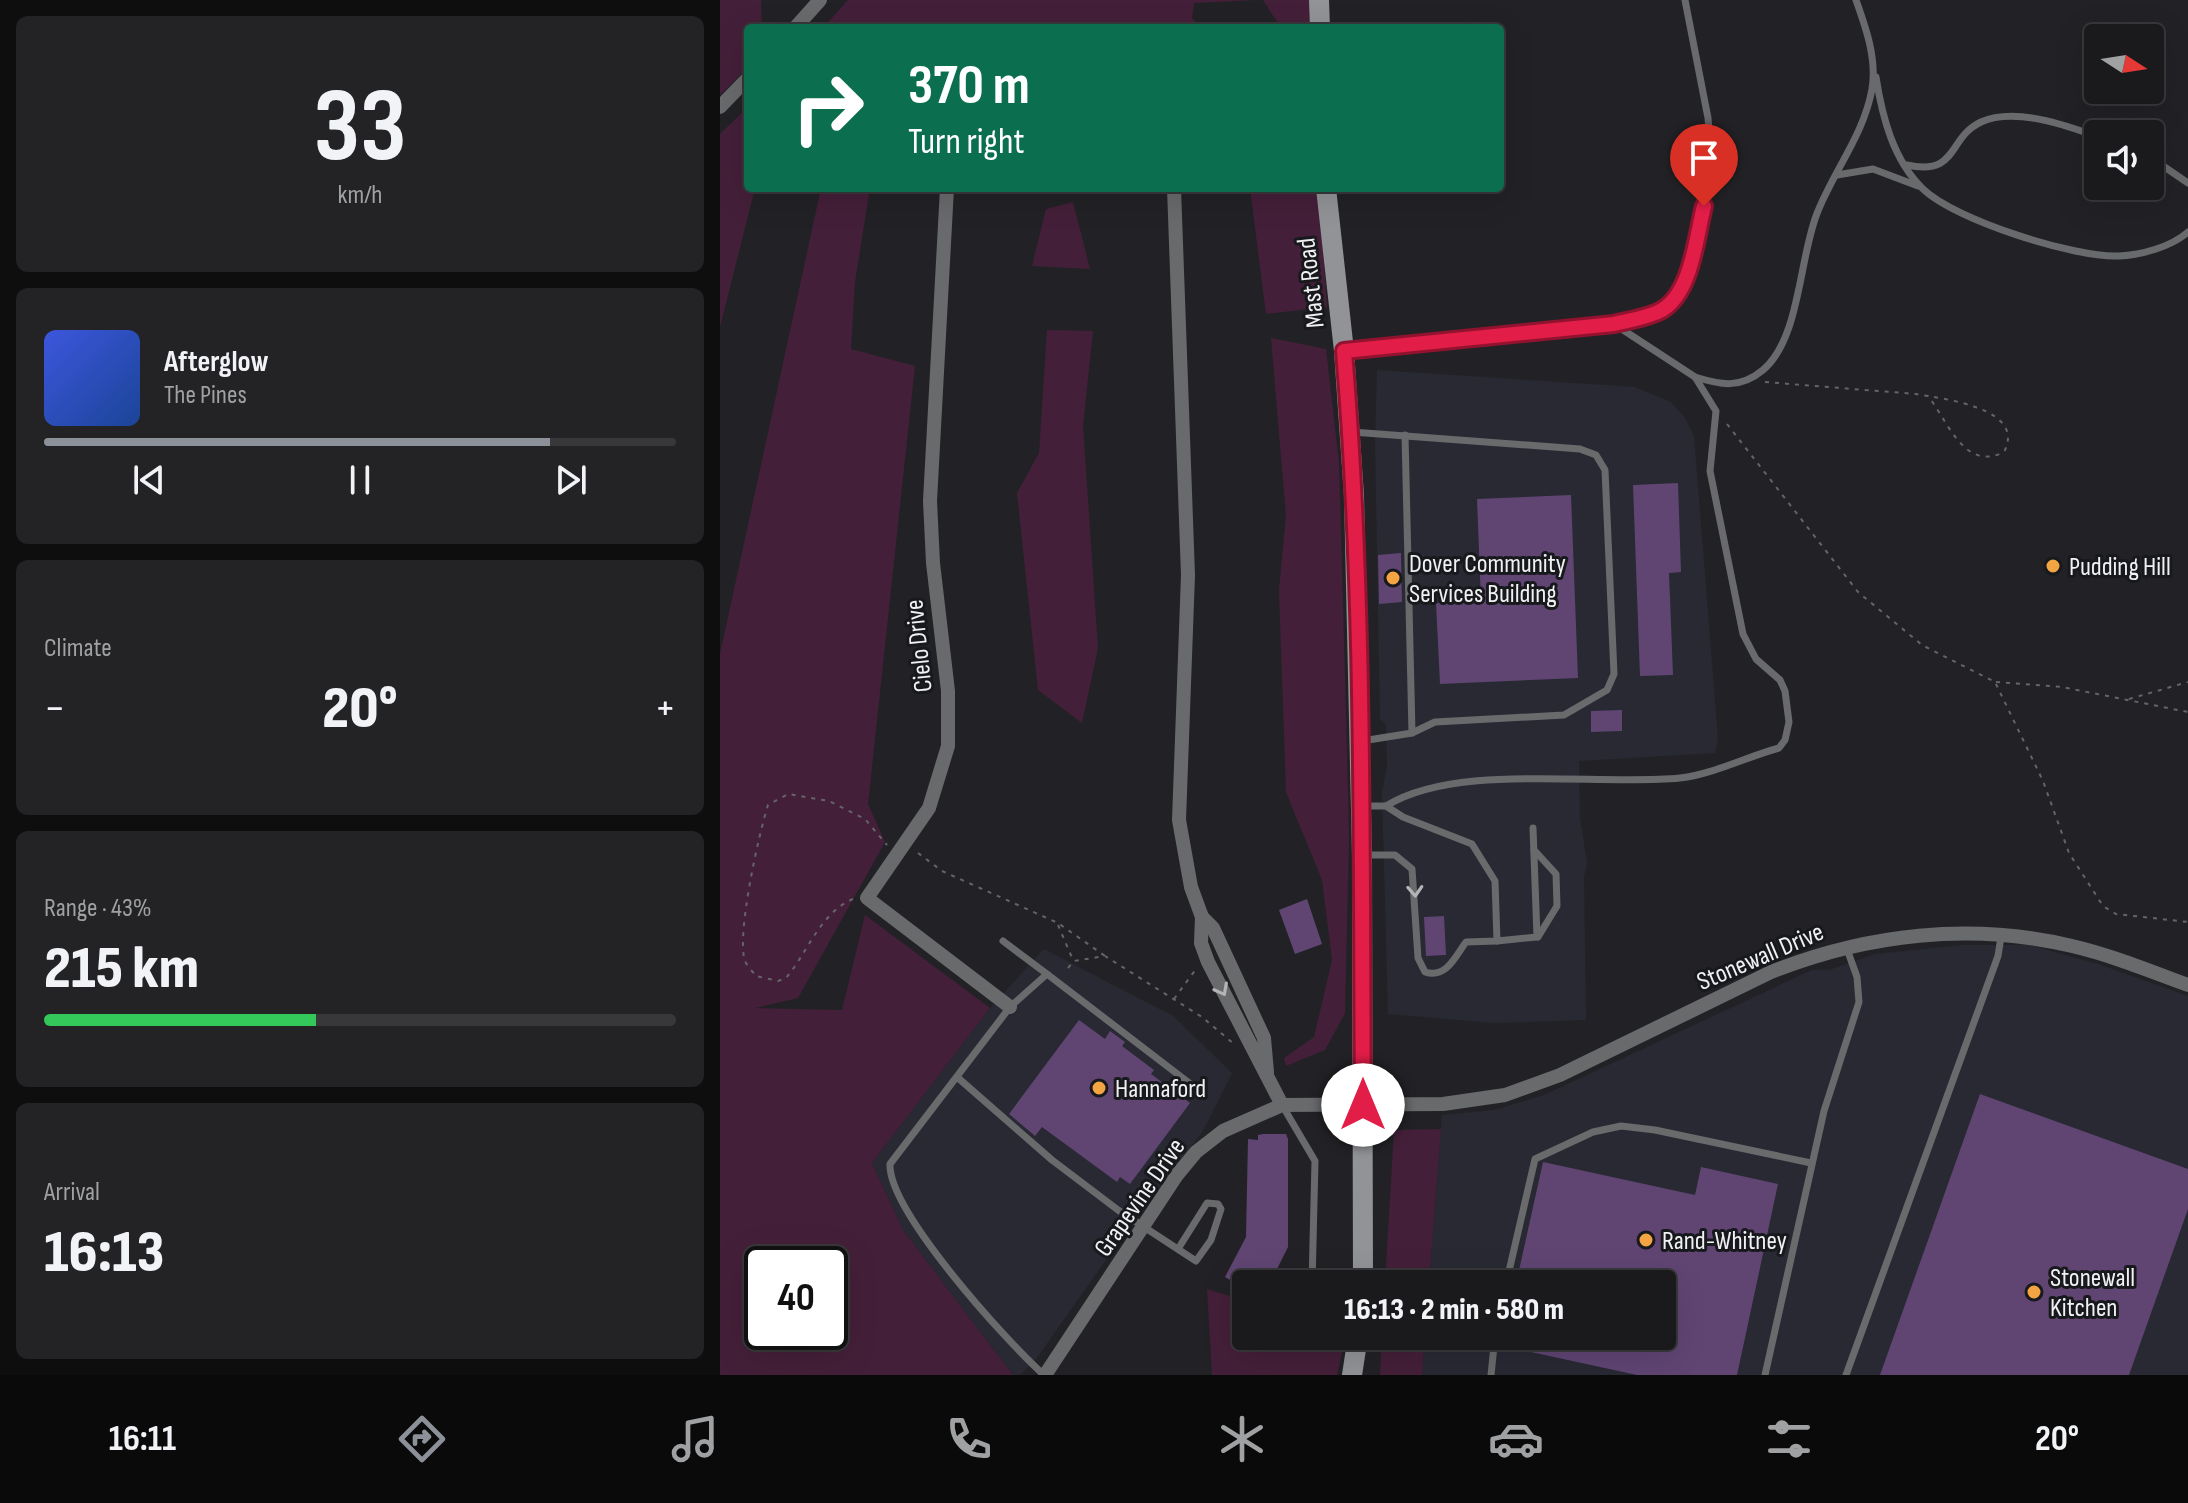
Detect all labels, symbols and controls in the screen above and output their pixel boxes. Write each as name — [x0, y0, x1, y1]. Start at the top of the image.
north arrow — [2084, 24, 2164, 104]
map controls — [2084, 24, 2164, 200]
text: 370 m — [908, 53, 1030, 120]
icon: right — [776, 56, 880, 160]
text: 33 — [313, 65, 407, 190]
button: sound — [2084, 120, 2164, 200]
text: Turn right — [908, 121, 1025, 164]
pin — [1670, 124, 1738, 206]
icon: arrive — [1682, 136, 1726, 180]
text: km/h — [338, 180, 382, 211]
street label: Mast Road — [1291, 236, 1332, 329]
text: Afterglow — [164, 344, 269, 380]
text: The Pines — [164, 380, 247, 411]
icon: previous — [127, 458, 171, 502]
icon: pause — [338, 458, 382, 502]
icon: next — [549, 458, 593, 502]
place label: Dover Community Services Building — [1409, 549, 1566, 610]
place label: Pudding Hill — [2069, 552, 2171, 583]
marker: Pudding Hill — [2044, 557, 2062, 575]
marker: Dover Community Services Building — [1384, 569, 1402, 587]
street label: Cielo Drive — [899, 598, 940, 694]
text: Climate — [44, 633, 112, 664]
text: 20° — [322, 673, 398, 745]
text: − — [44, 682, 66, 735]
text: + — [654, 682, 676, 735]
one-way arrow — [1407, 885, 1424, 898]
text: Range · 43% — [44, 893, 152, 924]
street label: Stonewall Drive — [1693, 917, 1829, 998]
text: 215 km — [44, 933, 199, 1005]
one-way arrow — [1213, 982, 1228, 996]
position arrow — [1321, 1063, 1405, 1147]
place label: Hannaford — [1115, 1074, 1206, 1105]
marker: Hannaford — [1090, 1079, 1108, 1097]
street label: Grapevine Drive — [1088, 1133, 1192, 1263]
text: Arrival — [44, 1177, 100, 1208]
text: 16:13 — [44, 1217, 164, 1289]
place label: Rand-Whitney — [1662, 1226, 1787, 1257]
marker: Rand-Whitney — [1637, 1231, 1655, 1249]
speed limit sign: 40 — [744, 1246, 848, 1350]
place label: Stonewall Kitchen — [2050, 1263, 2135, 1324]
marker: Stonewall Kitchen — [2025, 1283, 2043, 1301]
text: 16:13 · 2 min · 580 m — [1344, 1292, 1564, 1328]
icon: directions — [394, 1411, 450, 1467]
icon: music — [667, 1411, 723, 1467]
icon: phone — [941, 1411, 997, 1467]
icon: climate — [1214, 1411, 1270, 1467]
icon: car — [1488, 1411, 1544, 1467]
icon: filters — [1761, 1411, 1817, 1467]
text: 16:11 — [109, 1418, 176, 1461]
text: 20° — [2035, 1418, 2079, 1461]

